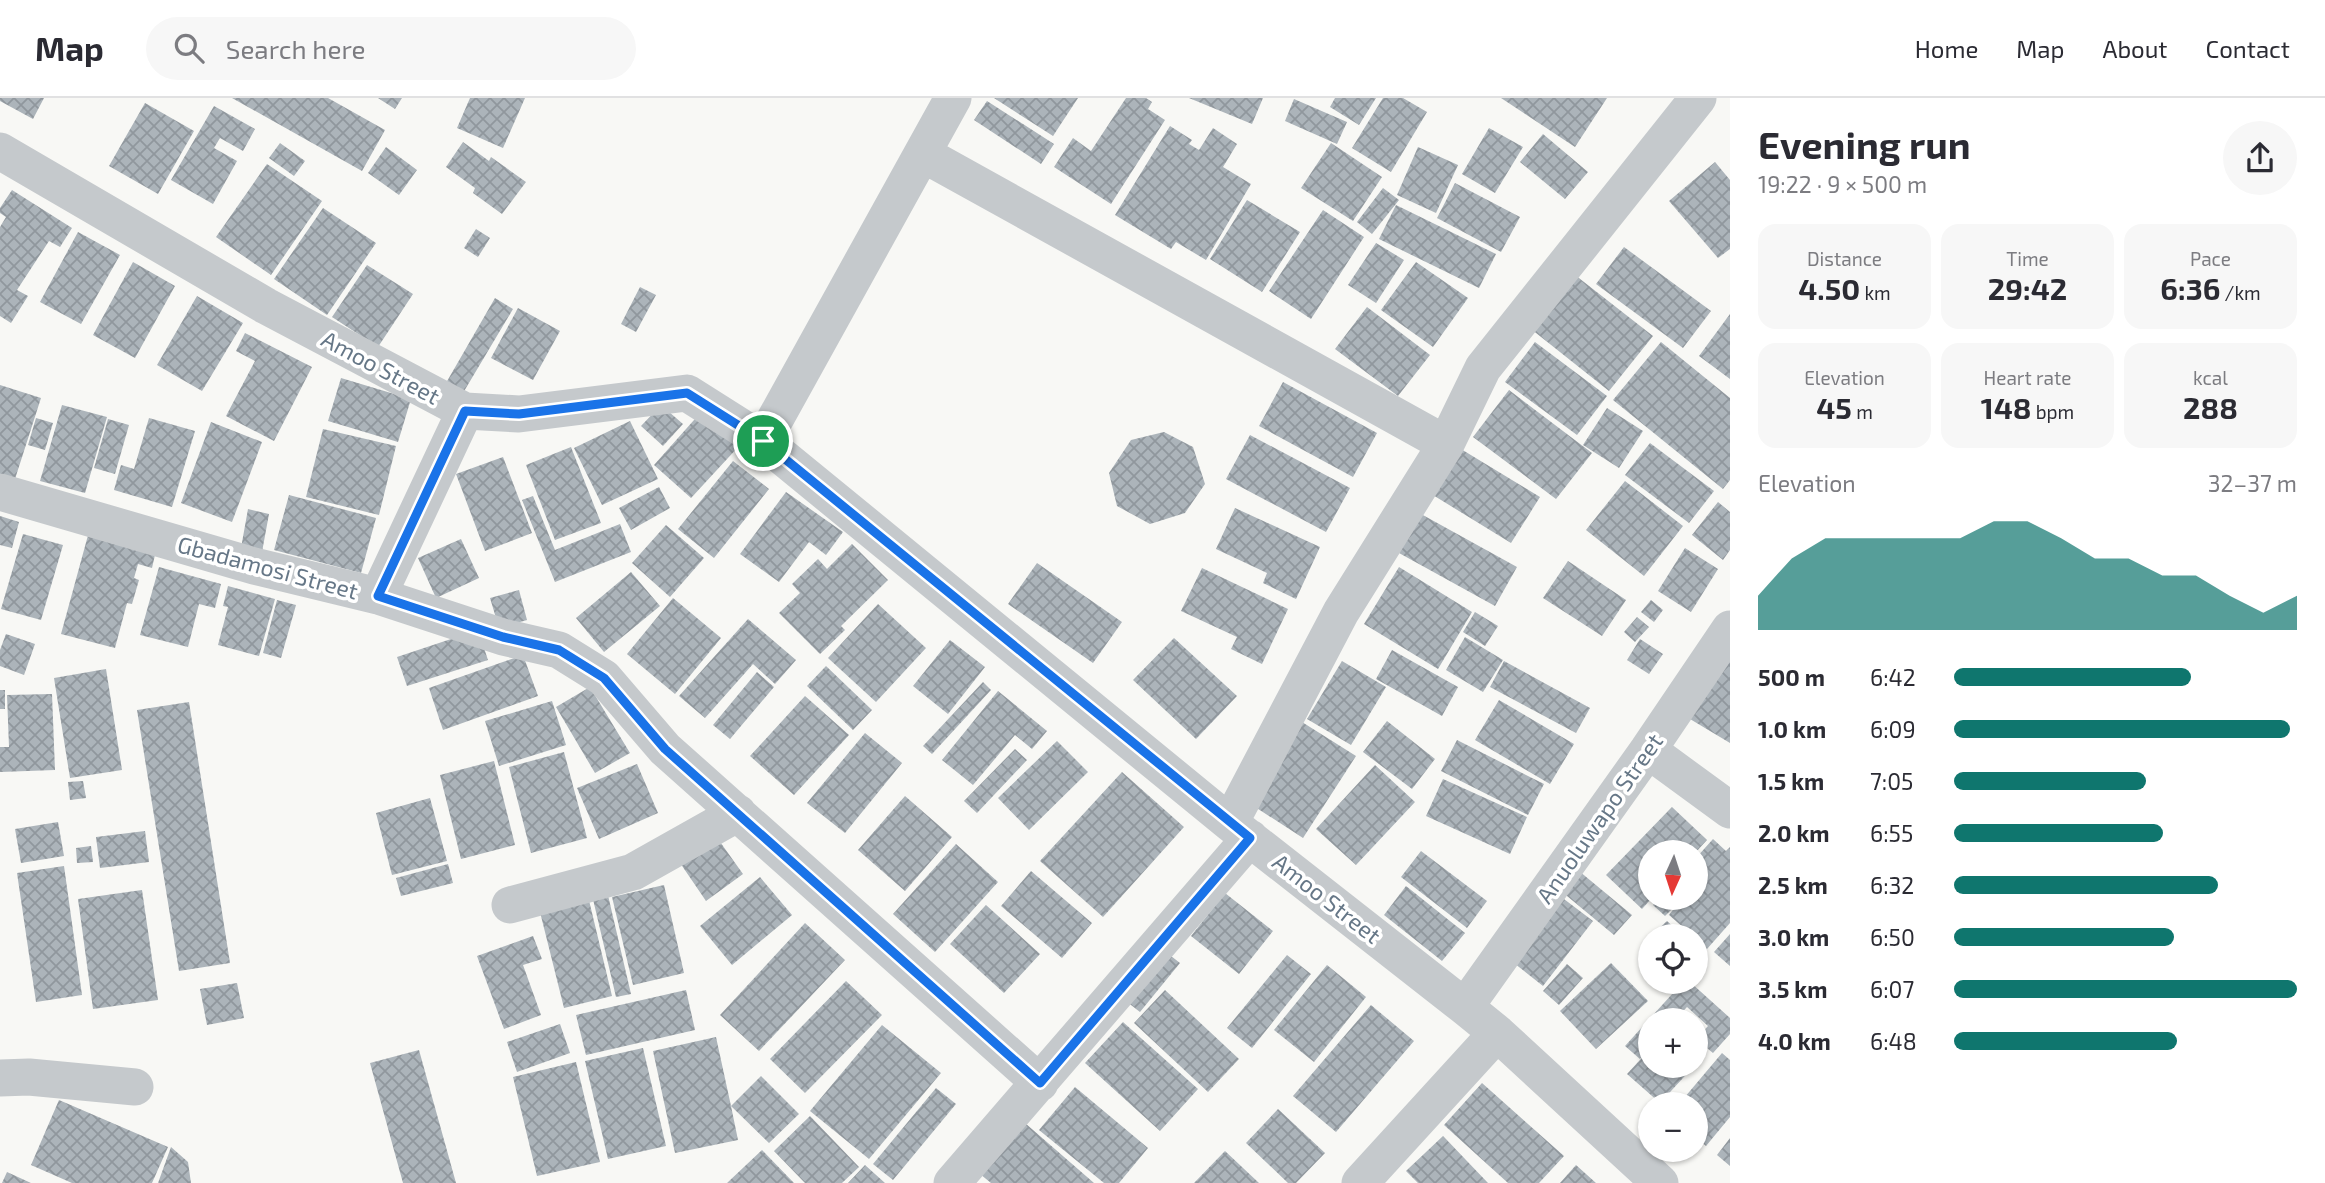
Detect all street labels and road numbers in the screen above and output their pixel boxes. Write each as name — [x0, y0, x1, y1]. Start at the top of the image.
street label: Amoo Street — [317, 324, 445, 410]
street label: Gbadamosi Street — [175, 529, 362, 605]
street label: Anuoluwapo Street — [1530, 728, 1668, 908]
street label: Amoo Street — [1267, 847, 1387, 949]

